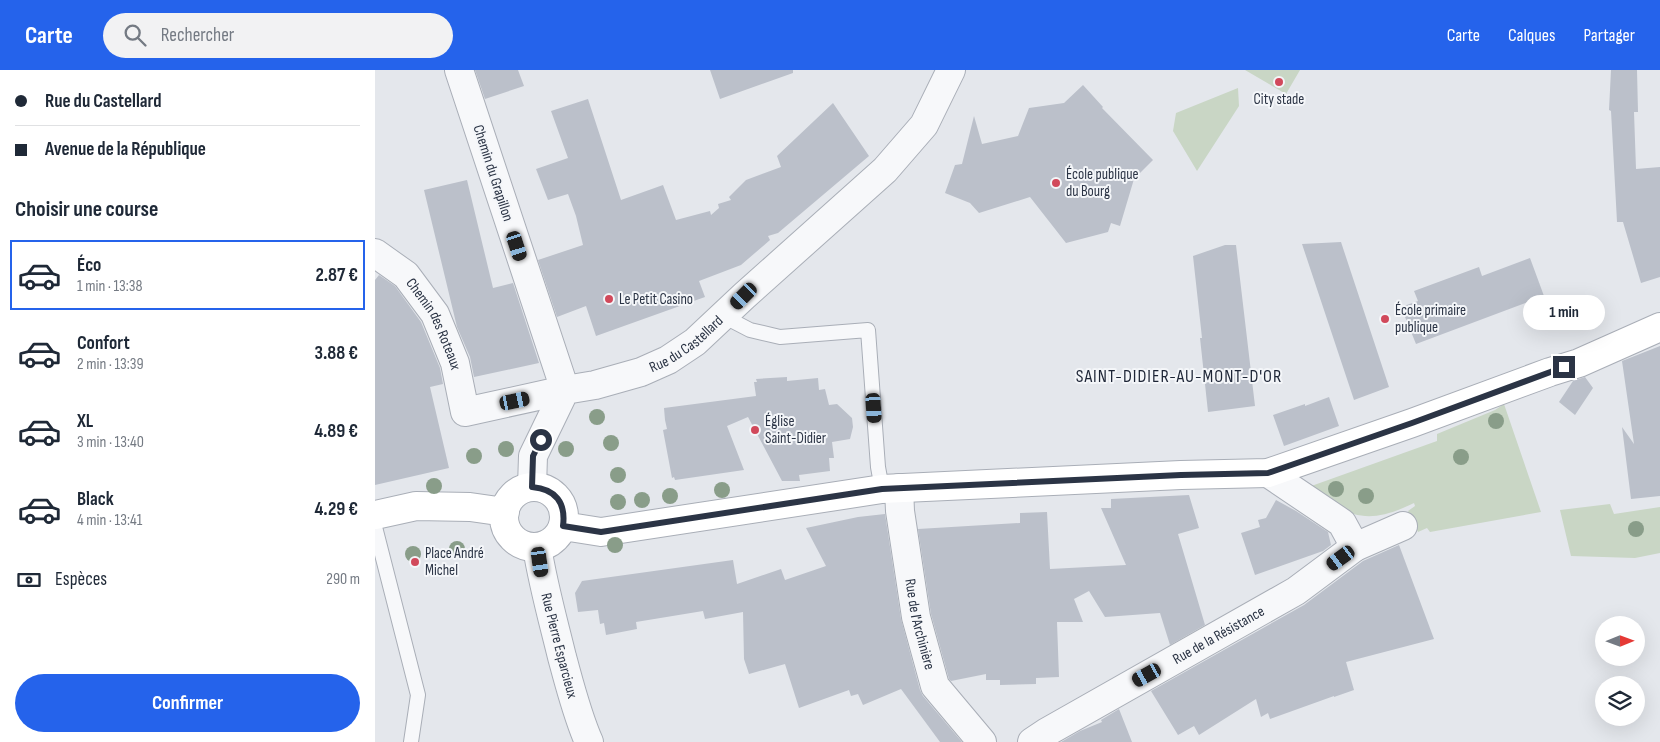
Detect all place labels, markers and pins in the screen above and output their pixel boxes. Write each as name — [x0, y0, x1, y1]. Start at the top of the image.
marker: City stade — [1273, 76, 1285, 88]
place label: City stade — [1254, 90, 1304, 109]
place label: École publique du Bourg — [1066, 165, 1139, 201]
marker: École publique du Bourg — [1050, 177, 1062, 189]
place label: Le Petit Casino — [619, 290, 693, 309]
marker: Le Petit Casino — [603, 293, 615, 305]
place label: École primaire publique — [1395, 301, 1466, 337]
marker: École primaire publique — [1379, 313, 1391, 325]
place label: Église Saint-Didier — [765, 412, 827, 448]
marker: Église Saint-Didier — [749, 424, 761, 436]
place label: Place André Michel — [425, 544, 484, 580]
marker: Place André Michel — [409, 556, 421, 568]

